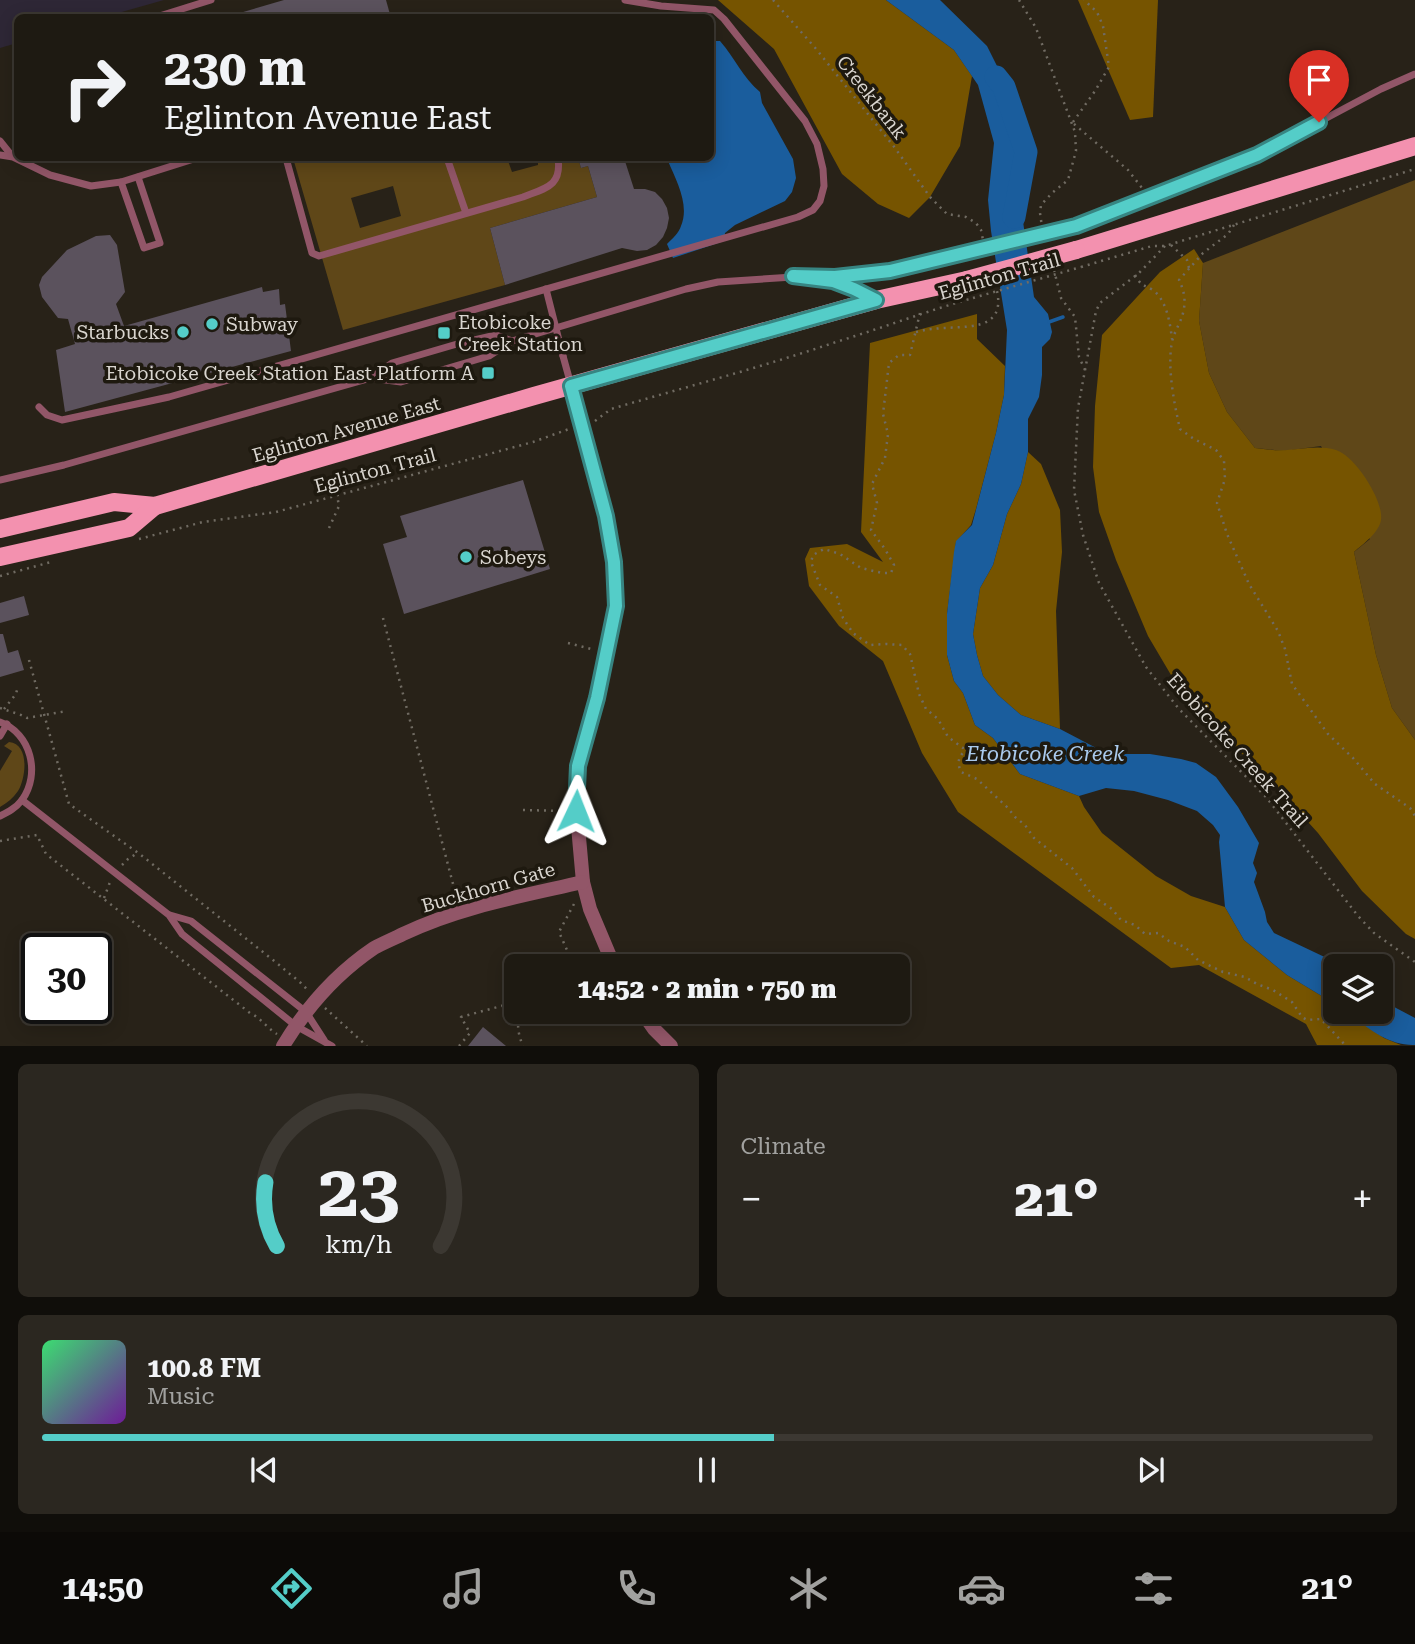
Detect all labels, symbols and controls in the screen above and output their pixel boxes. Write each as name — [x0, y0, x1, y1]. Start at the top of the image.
text: 230 m — [164, 40, 306, 97]
icon: right — [49, 42, 140, 133]
pin — [1289, 50, 1349, 122]
street label: Creekbank — [832, 51, 911, 144]
icon: arrive — [1300, 61, 1338, 99]
text: Eglinton Avenue East — [164, 99, 491, 137]
street label: Eglinton Trail — [936, 248, 1063, 305]
place label: Etobicoke Creek Station — [458, 311, 583, 356]
place label: Subway — [226, 313, 299, 336]
marker: Subway — [204, 316, 220, 332]
place label: Starbucks — [77, 321, 169, 344]
marker: Starbucks — [175, 324, 191, 340]
marker: Etobicoke Creek Station — [436, 325, 452, 341]
place label: Etobicoke Creek Station East Platform A — [105, 362, 475, 385]
marker: Etobicoke Creek Station East Platform A — [480, 365, 496, 381]
street label: Eglinton Avenue East — [250, 392, 443, 467]
street label: Eglinton Trail — [312, 443, 439, 498]
place label: Sobeys — [480, 546, 546, 569]
marker: Sobeys — [458, 549, 474, 565]
street label: Etobicoke Creek Trail — [1162, 669, 1313, 832]
water label: Etobicoke Creek — [965, 742, 1125, 766]
position arrow — [539, 774, 613, 848]
street label: Buckhorn Gate — [419, 857, 558, 918]
speed limit sign: 30 — [21, 933, 112, 1024]
map controls — [1323, 954, 1393, 1024]
button: layers — [1323, 954, 1393, 1024]
text: 14:52 · 2 min · 750 m — [577, 974, 837, 1004]
text: Climate — [741, 1133, 826, 1160]
text: 23 — [317, 1150, 399, 1235]
text: 21° — [1015, 1168, 1099, 1229]
text: − — [741, 1177, 762, 1221]
text: + — [1352, 1177, 1373, 1221]
text: km/h — [325, 1230, 392, 1259]
text: 100.8 FM — [147, 1353, 261, 1383]
text: Music — [147, 1383, 214, 1410]
icon: previous — [245, 1451, 283, 1489]
icon: pause — [688, 1451, 726, 1489]
icon: next — [1132, 1451, 1170, 1489]
icon: directions — [267, 1564, 316, 1613]
icon: music — [439, 1564, 488, 1613]
icon: phone — [612, 1564, 661, 1613]
icon: climate — [784, 1564, 833, 1613]
icon: car — [957, 1564, 1006, 1613]
icon: filters — [1129, 1564, 1178, 1613]
text: 14:50 — [62, 1569, 143, 1607]
text: 21° — [1301, 1569, 1353, 1607]

